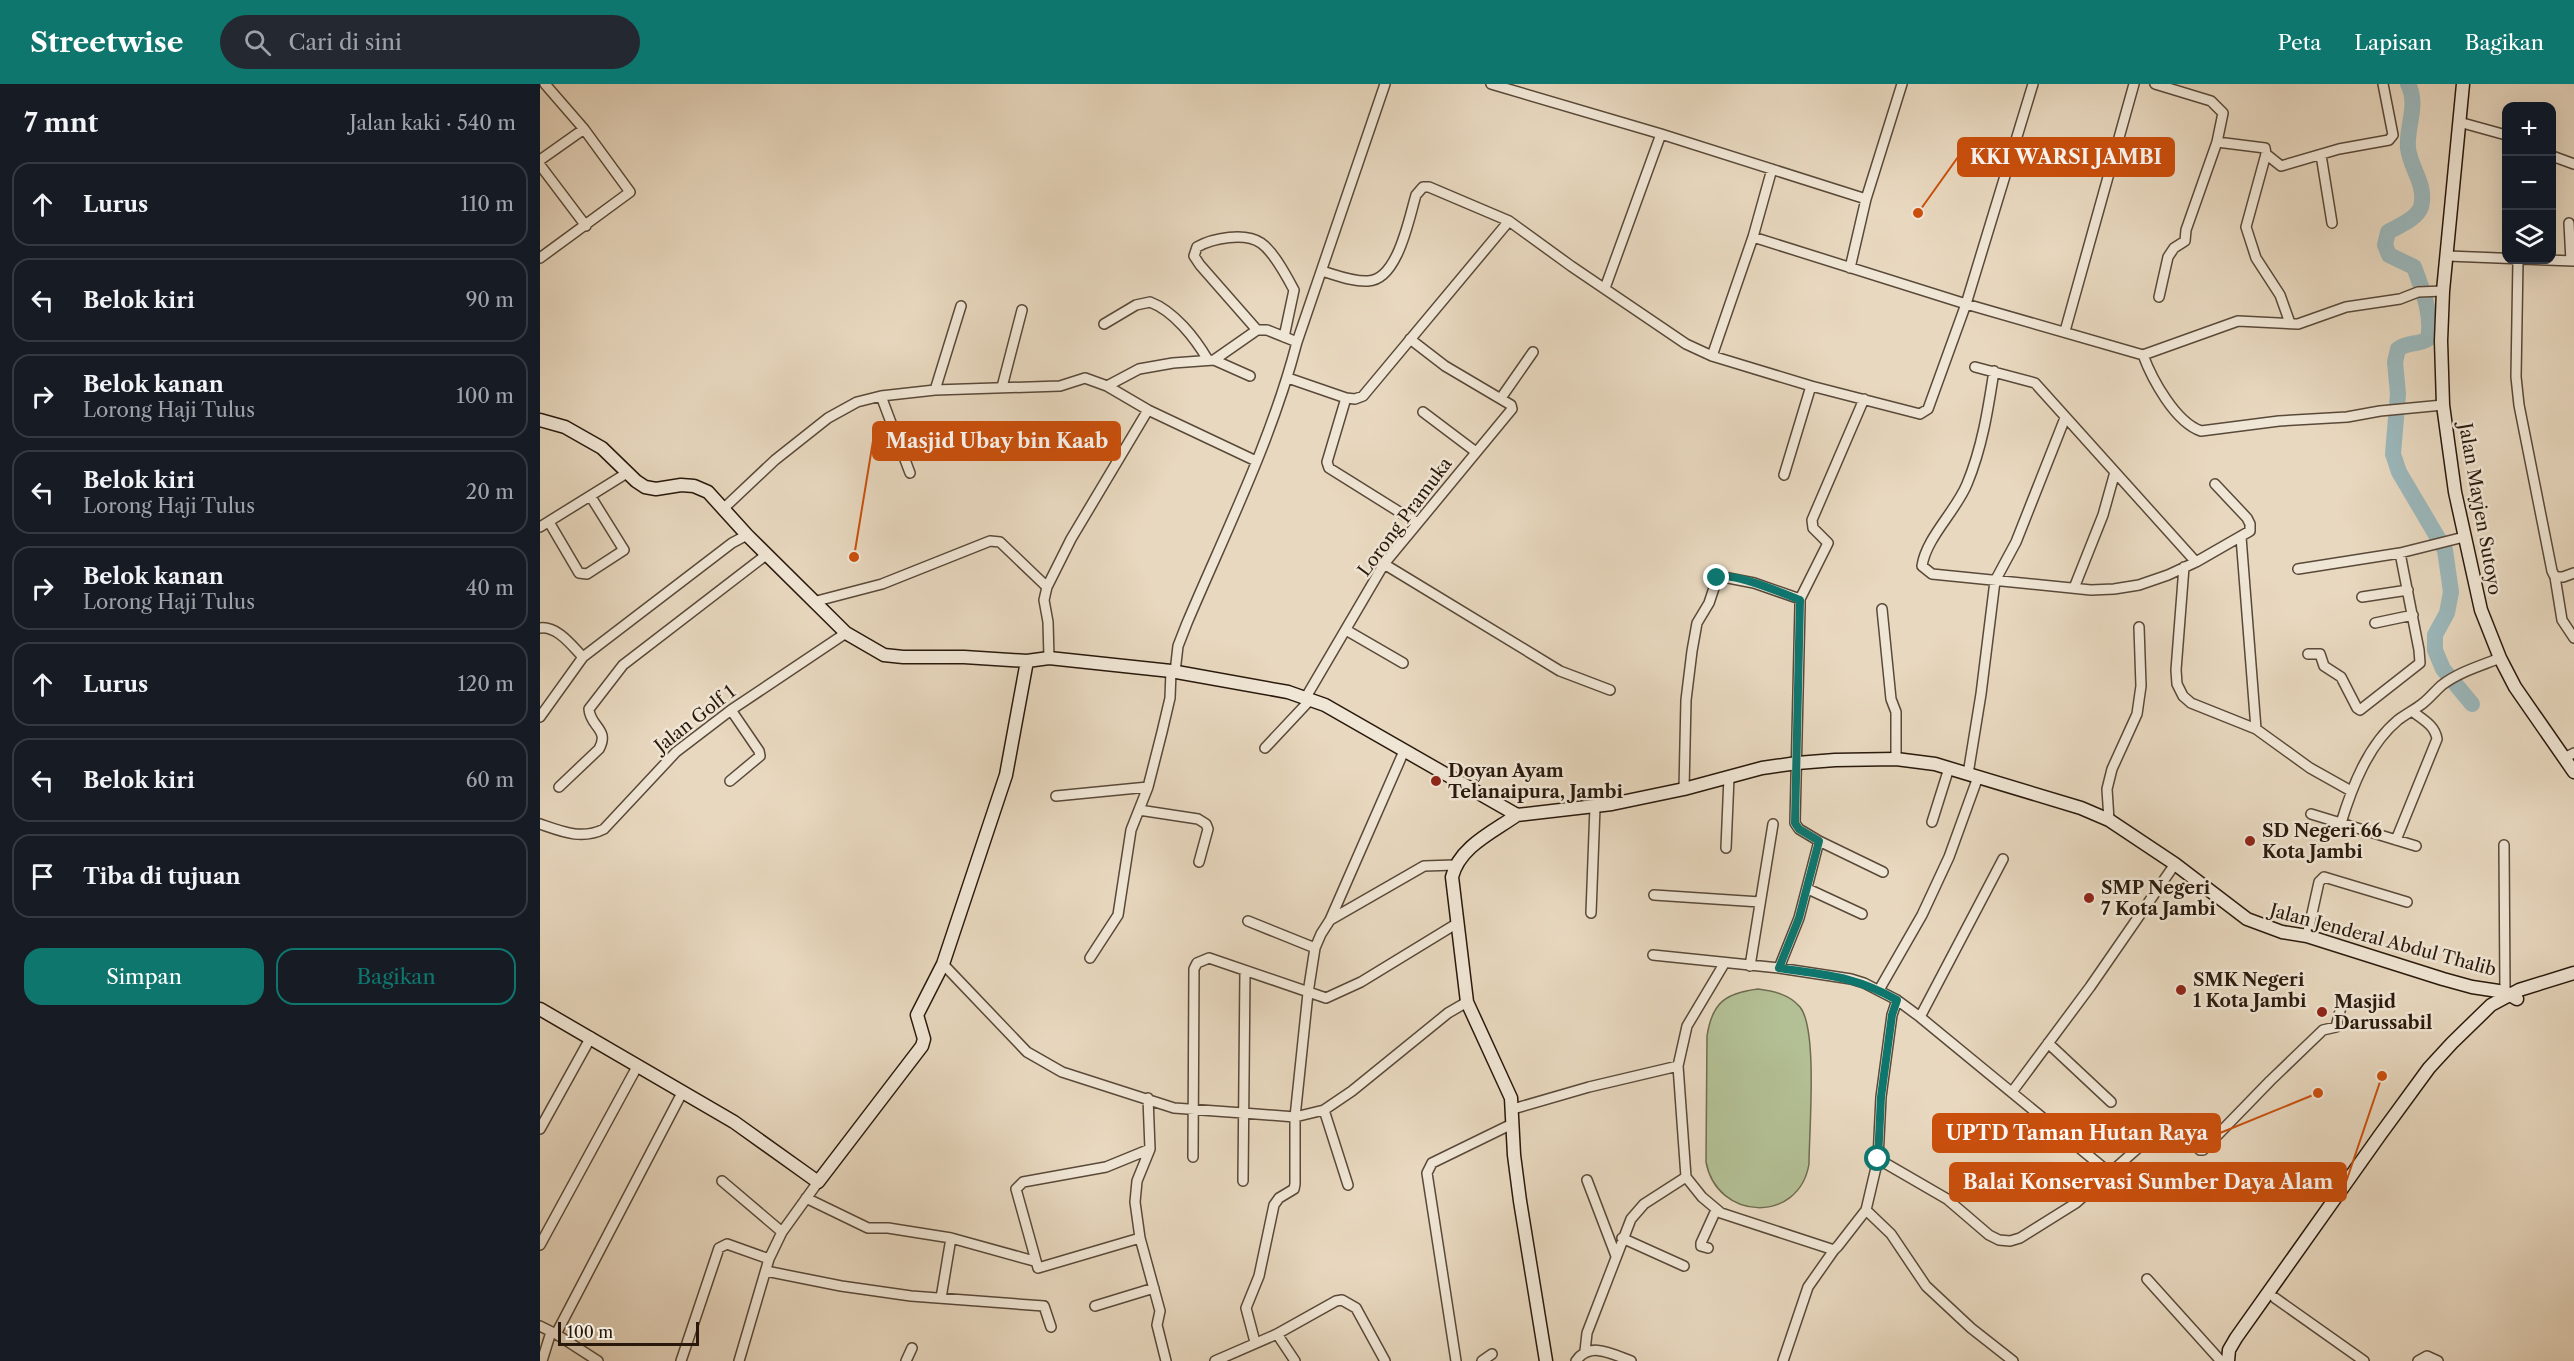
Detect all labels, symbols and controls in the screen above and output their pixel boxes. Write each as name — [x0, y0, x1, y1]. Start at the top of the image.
search box — [220, 15, 640, 69]
text: Streetwise — [30, 25, 184, 59]
icon: search — [241, 26, 274, 59]
text: Cari di sini — [289, 29, 402, 56]
text: Peta — [2278, 30, 2321, 55]
text: Lapisan — [2354, 30, 2432, 55]
text: Bagikan — [2465, 30, 2544, 55]
map controls — [2502, 102, 2556, 264]
button: + — [2502, 102, 2556, 156]
text: 7 mnt — [24, 107, 98, 139]
text: Jalan kaki · 540 m — [350, 111, 516, 135]
callout: KKI WARSI JAMBI — [1958, 138, 2174, 176]
text: KKI WARSI JAMBI — [1970, 145, 2162, 169]
button: − — [2502, 156, 2556, 210]
icon: ahead — [26, 188, 59, 221]
text: Lurus — [83, 191, 148, 218]
text: 110 m — [461, 192, 514, 216]
button: layers — [2502, 210, 2556, 264]
icon: left — [26, 284, 59, 317]
text: Belok kiri — [83, 287, 195, 314]
text: 90 m — [466, 288, 514, 312]
text: Belok kanan — [83, 371, 224, 398]
icon: right — [26, 380, 59, 413]
text: 100 m — [456, 384, 514, 408]
text: Lorong Haji Tulus — [83, 398, 255, 422]
street label: Jalan Mayjen Sutoyo — [2454, 418, 2506, 597]
callout: Masjid Ubay bin Kaab — [873, 422, 1120, 460]
text: Masjid Ubay bin Kaab — [886, 429, 1108, 453]
street label: Lorong Pramuka — [1353, 453, 1457, 581]
text: Belok kiri — [83, 467, 195, 494]
icon: left — [26, 476, 59, 509]
text: 20 m — [466, 480, 514, 504]
text: Lorong Haji Tulus — [83, 494, 255, 518]
text: Belok kanan — [83, 563, 224, 590]
route end — [1703, 564, 1729, 590]
icon: right — [26, 572, 59, 605]
text: 40 m — [466, 576, 514, 600]
text: Lorong Haji Tulus — [83, 590, 255, 614]
icon: ahead — [26, 668, 59, 701]
text: Lurus — [83, 671, 148, 698]
text: 120 m — [457, 672, 514, 696]
street label: Jalan Golf 1 — [648, 680, 740, 759]
place label: Doyan Ayam Telanaipura, Jambi — [1448, 760, 1623, 803]
icon: left — [26, 764, 59, 797]
text: Belok kiri — [83, 767, 195, 794]
text: 60 m — [466, 768, 514, 792]
marker: Doyan Ayam Telanaipura, Jambi — [1429, 774, 1443, 788]
place label: SD Negeri 66 Kota Jambi — [2262, 820, 2382, 863]
marker: SD Negeri 66 Kota Jambi — [2243, 834, 2257, 848]
icon: arrive — [26, 860, 59, 893]
text: Tiba di tujuan — [83, 863, 241, 890]
place label: SMP Negeri 7 Kota Jambi — [2101, 877, 2216, 920]
marker: SMP Negeri 7 Kota Jambi — [2082, 891, 2096, 905]
street label: Jalan Jenderal Abdul Thalib — [2265, 898, 2499, 981]
button: Simpan — [24, 948, 264, 1005]
button: Bagikan — [276, 948, 516, 1005]
place label: SMK Negeri 1 Kota Jambi — [2193, 969, 2307, 1012]
marker: SMK Negeri 1 Kota Jambi — [2174, 983, 2188, 997]
place label: Masjid Darussabil — [2334, 991, 2432, 1034]
marker: Masjid Darussabil — [2315, 1005, 2329, 1019]
callout: UPTD Taman Hutan Raya — [1933, 1114, 2220, 1152]
text: UPTD Taman Hutan Raya — [1946, 1121, 2209, 1145]
route start — [1864, 1145, 1890, 1171]
callout: Balai Konservasi Sumber Daya Alam — [1950, 1163, 2346, 1201]
text: Balai Konservasi Sumber Daya Alam — [1963, 1170, 2333, 1194]
scale bar — [558, 1319, 699, 1346]
text: 100 m — [567, 1322, 613, 1342]

